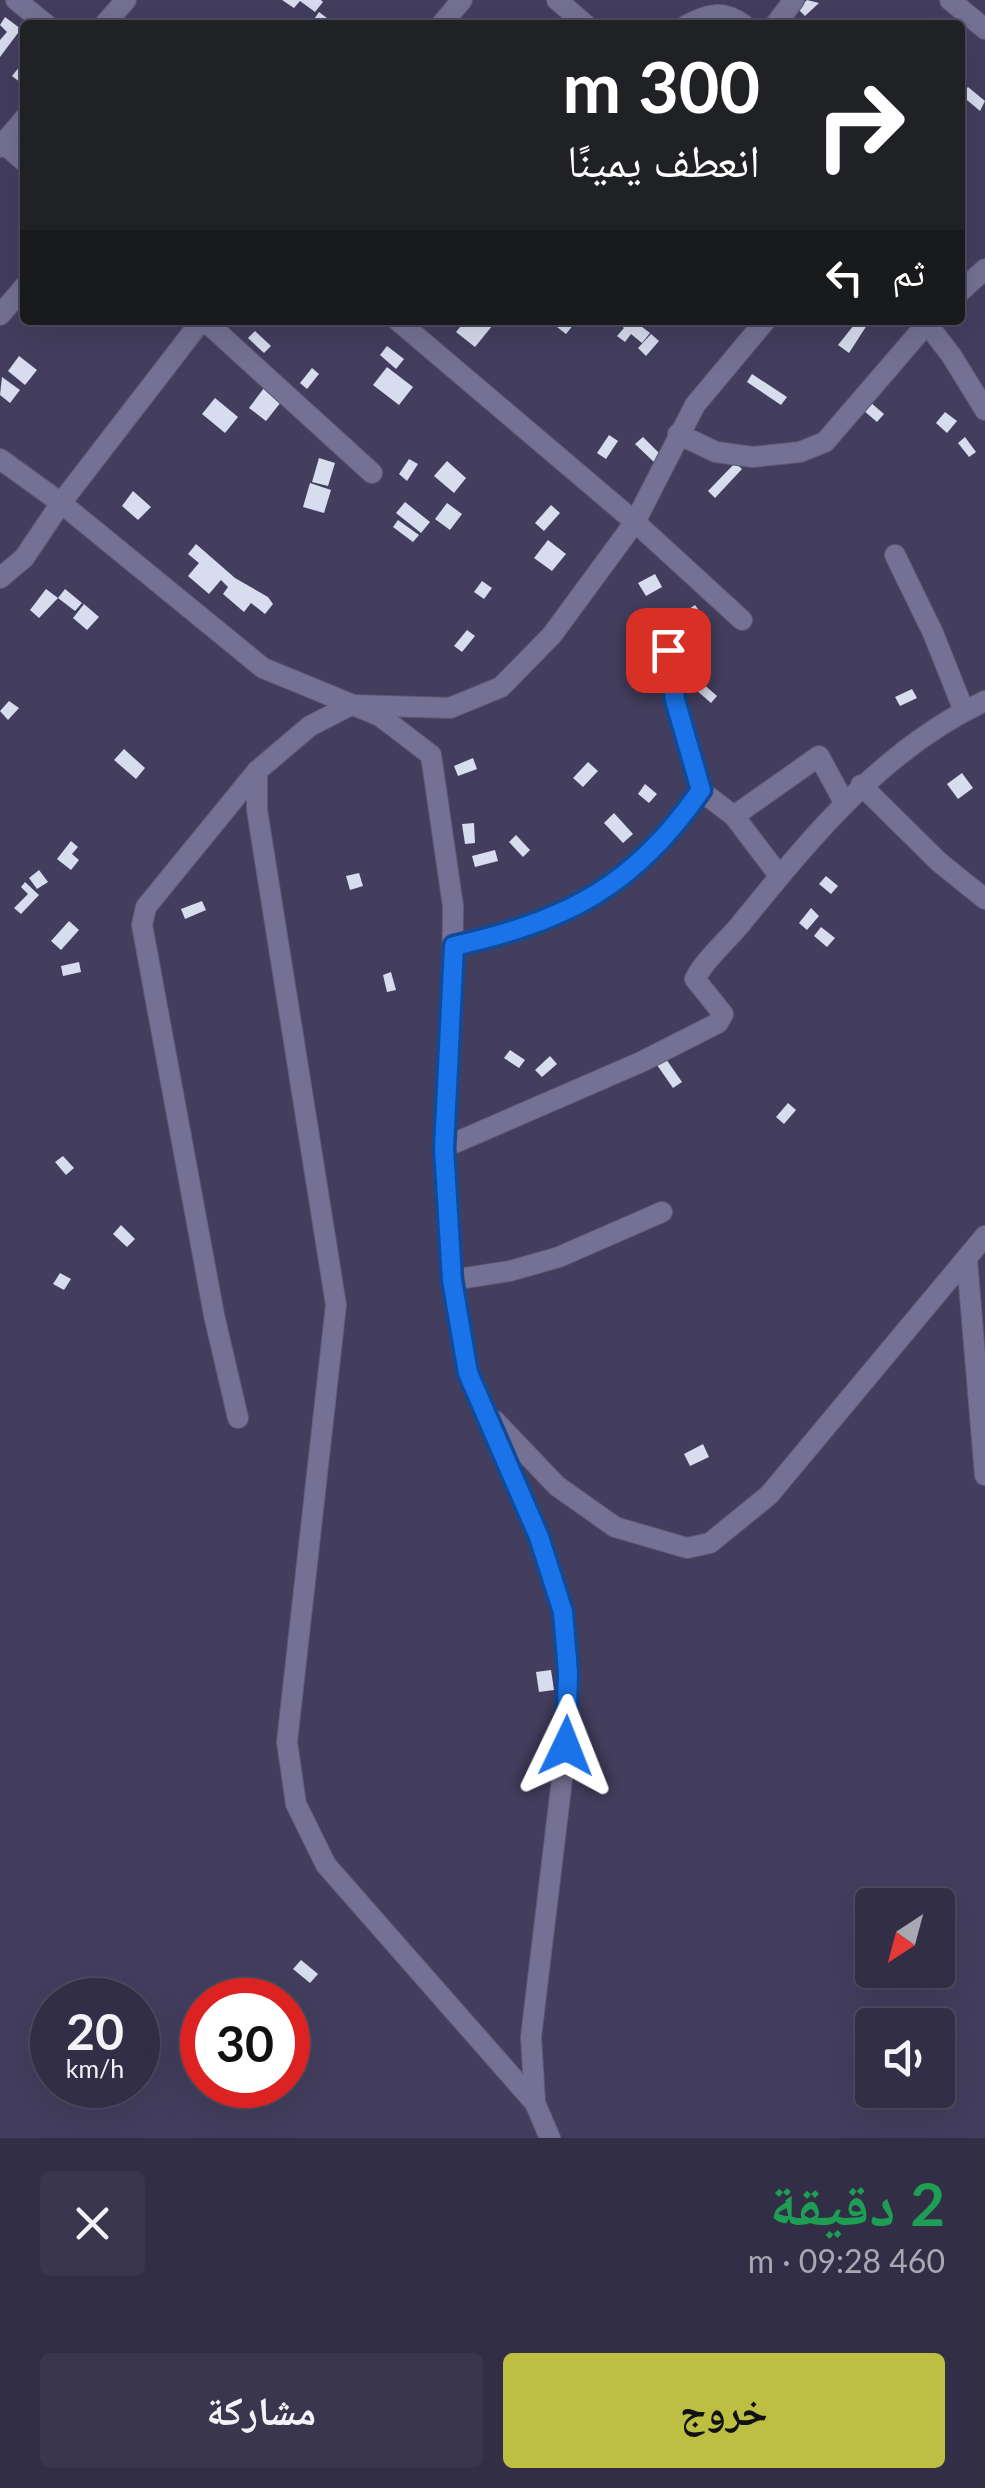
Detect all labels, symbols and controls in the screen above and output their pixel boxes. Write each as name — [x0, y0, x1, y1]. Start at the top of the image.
text: 300 m — [563, 44, 760, 128]
icon: right — [795, 60, 925, 190]
text: انعطف يمينًا — [567, 133, 760, 187]
text: ثم — [892, 248, 925, 294]
icon: left — [817, 250, 872, 305]
pin — [626, 608, 711, 693]
icon: arrive — [641, 623, 696, 678]
position arrow — [514, 1694, 618, 1798]
north arrow — [855, 1888, 955, 1988]
map controls — [855, 1888, 955, 2108]
speed limit sign: 30 — [180, 1978, 310, 2108]
text: 20 — [66, 2001, 124, 2061]
button: sound — [855, 2008, 955, 2108]
text: km/h — [66, 2053, 124, 2083]
text: 2 دقيقة — [770, 2167, 945, 2239]
button: close — [40, 2171, 145, 2276]
text: 460 m · 09:28 — [748, 2241, 945, 2280]
button: مشاركة — [40, 2353, 483, 2468]
button: خروج — [503, 2353, 945, 2468]

